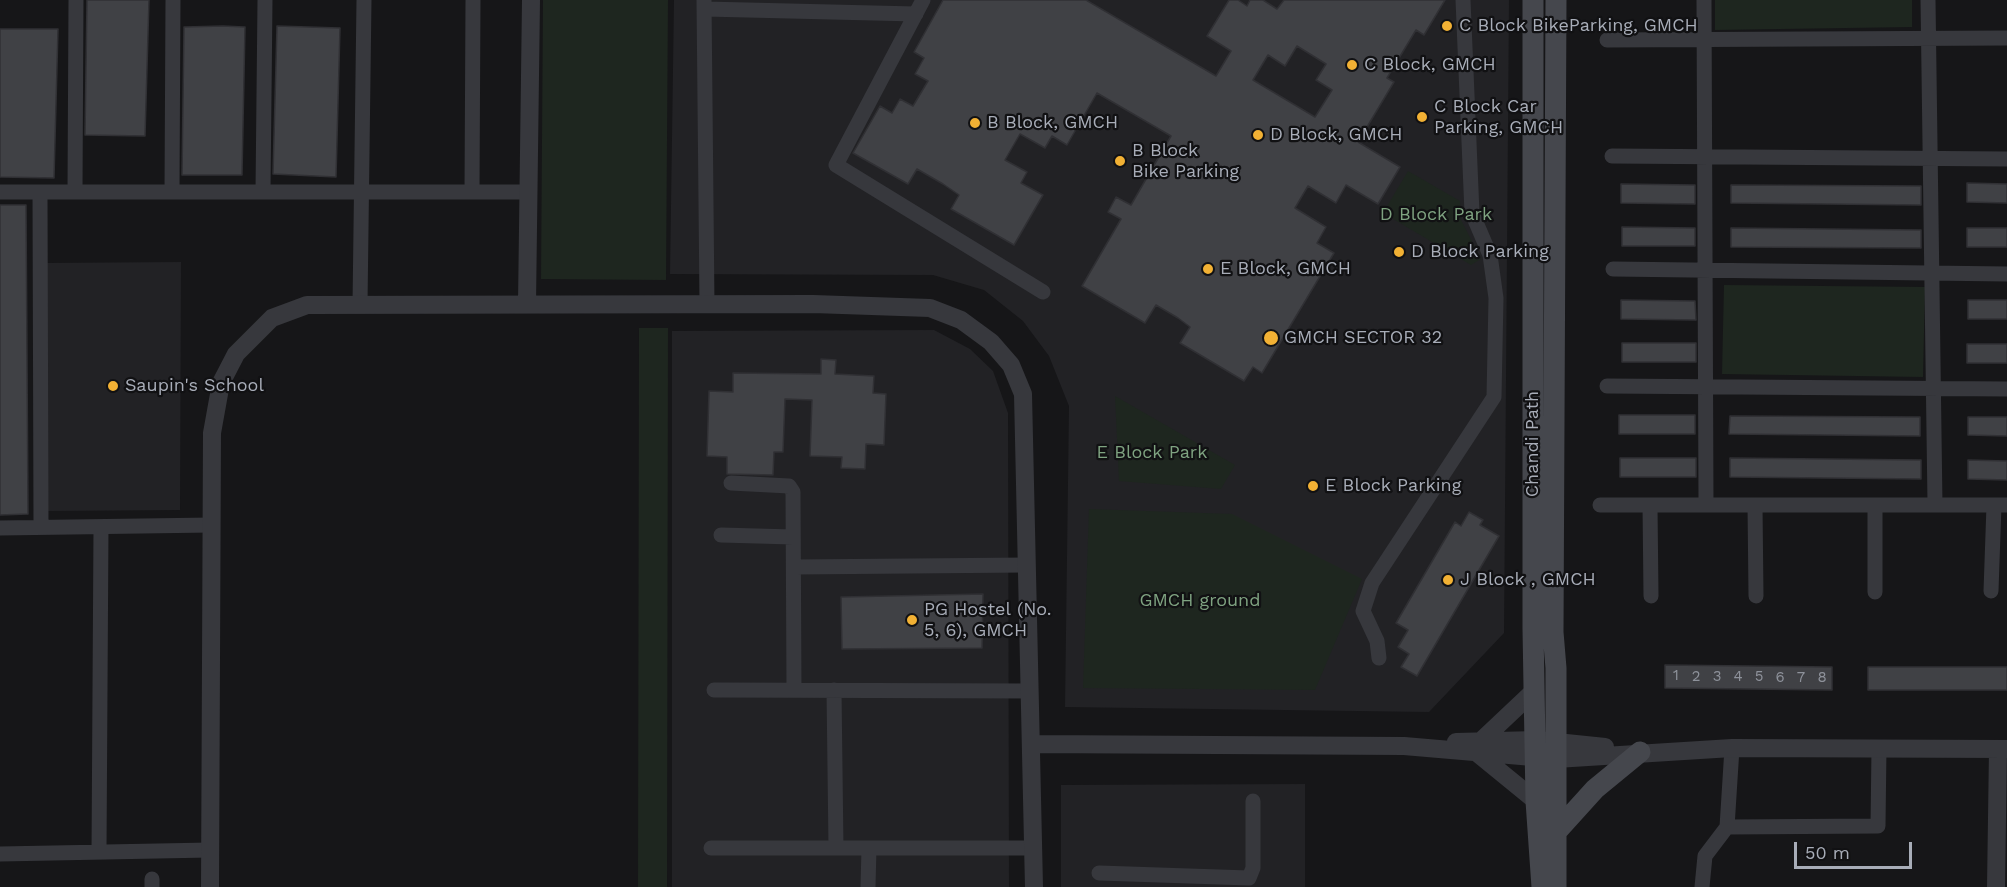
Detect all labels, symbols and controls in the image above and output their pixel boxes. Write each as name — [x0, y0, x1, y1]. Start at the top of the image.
place label: C Block BikeParking, GMCH — [1459, 15, 1698, 37]
marker: C Block BikeParking, GMCH — [1440, 19, 1454, 33]
place label: C Block, GMCH — [1364, 54, 1496, 76]
marker: C Block, GMCH — [1345, 58, 1359, 72]
place label: C Block Car Parking, GMCH — [1434, 96, 1563, 138]
marker: C Block Car Parking, GMCH — [1415, 110, 1429, 124]
place label: B Block, GMCH — [987, 112, 1118, 134]
marker: B Block, GMCH — [968, 116, 982, 130]
place label: D Block, GMCH — [1270, 124, 1402, 146]
marker: D Block, GMCH — [1251, 128, 1265, 142]
place label: B Block Bike Parking — [1132, 140, 1239, 182]
marker: B Block Bike Parking — [1113, 154, 1127, 168]
park label: D Block Park — [1380, 204, 1492, 226]
place label: D Block Parking — [1411, 241, 1549, 263]
marker: D Block Parking — [1392, 245, 1406, 259]
place label: E Block, GMCH — [1220, 258, 1351, 280]
marker: E Block, GMCH — [1201, 262, 1215, 276]
place label: GMCH SECTOR 32 — [1284, 327, 1442, 349]
marker: GMCH SECTOR 32 — [1262, 329, 1280, 347]
place label: Saupin's School — [125, 375, 264, 397]
marker: Saupin's School — [106, 379, 120, 393]
street label: Chandi Path — [1522, 391, 1544, 497]
park label: E Block Park — [1097, 442, 1207, 464]
place label: E Block Parking — [1325, 475, 1461, 497]
marker: E Block Parking — [1306, 479, 1320, 493]
place label: J Block , GMCH — [1460, 569, 1596, 591]
marker: J Block , GMCH — [1441, 573, 1455, 587]
park label: GMCH ground — [1139, 590, 1261, 612]
place label: PG Hostel (No. 5, 6), GMCH — [924, 599, 1051, 642]
marker: PG Hostel (No. 5, 6), GMCH — [905, 613, 919, 627]
house number: 1 — [1673, 667, 1679, 685]
house number: 2 — [1692, 668, 1700, 686]
house number: 3 — [1713, 668, 1721, 686]
house number: 4 — [1733, 668, 1743, 686]
house number: 5 — [1755, 668, 1763, 686]
house number: 6 — [1775, 669, 1785, 687]
house number: 7 — [1797, 669, 1805, 687]
house number: 8 — [1817, 669, 1827, 687]
scale bar — [1797, 830, 1916, 868]
text: 50 m — [1805, 842, 1850, 863]

